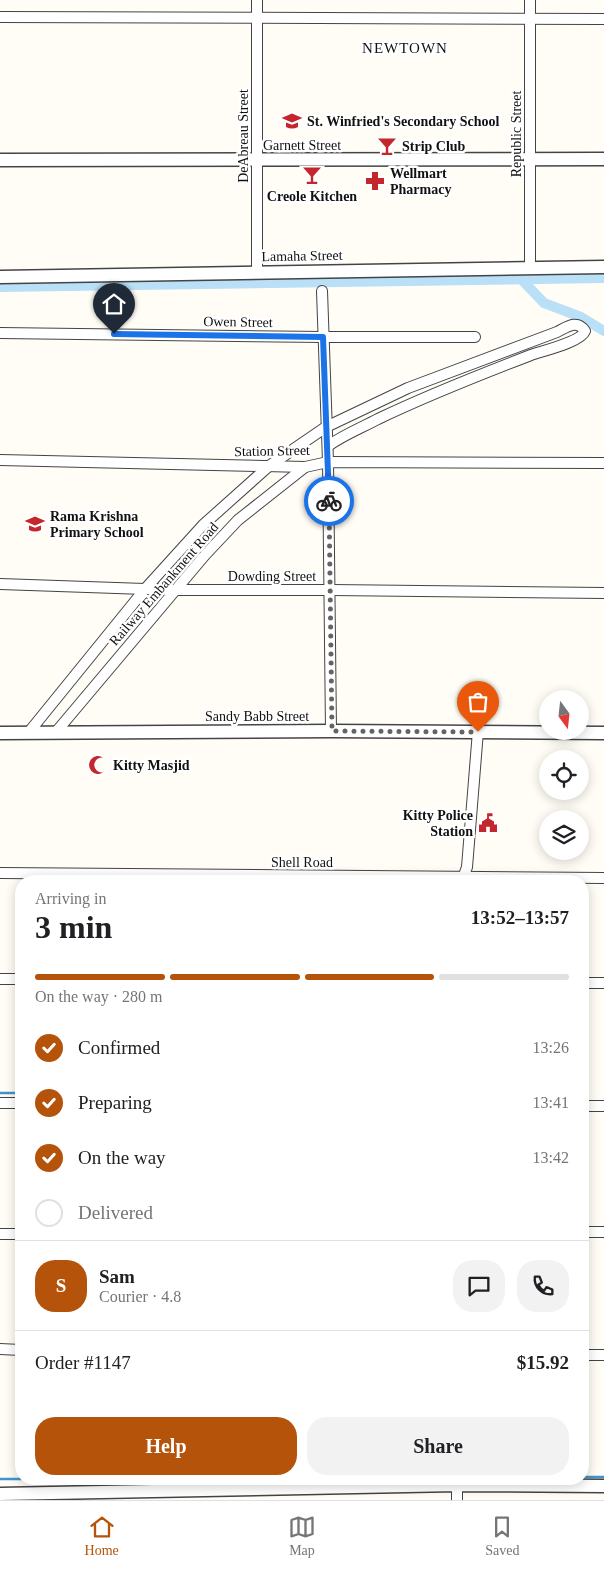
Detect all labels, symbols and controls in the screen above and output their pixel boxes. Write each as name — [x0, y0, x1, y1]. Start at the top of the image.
district label: NEWTOWN — [362, 40, 448, 56]
street label: DeAbreau Street — [236, 89, 251, 183]
street label: Republic Street — [509, 91, 524, 177]
school or university icon: St. Winfried's Secondary School — [281, 110, 303, 132]
place label: St. Winfried's Secondary School — [307, 114, 500, 129]
bar icon: Strip Club — [376, 135, 398, 157]
street label: Garnett Street — [263, 138, 341, 153]
place label: Strip Club — [402, 139, 466, 154]
bar icon: Creole Kitchen — [301, 164, 323, 186]
place label: Wellmart Pharmacy — [390, 166, 451, 197]
pharmacy icon: Wellmart Pharmacy — [364, 170, 386, 192]
place label: Creole Kitchen — [267, 189, 357, 204]
street label: Lamaha Street — [261, 248, 343, 264]
pin — [93, 283, 135, 334]
icon: home — [100, 290, 128, 318]
street label: Owen Street — [203, 314, 273, 330]
street label: Station Street — [234, 443, 310, 459]
courier — [304, 476, 354, 526]
icon: bike — [315, 487, 343, 515]
place label: Rama Krishna Primary School — [50, 509, 144, 540]
school or university icon: Rama Krishna Primary School — [24, 513, 46, 535]
street label: Railway Embankment Road — [107, 520, 221, 648]
street label: Dowding Street — [228, 569, 316, 584]
pin — [457, 681, 499, 732]
icon: bag — [464, 688, 492, 716]
north arrow — [539, 690, 589, 740]
map controls — [539, 690, 589, 860]
street label: Sandy Babb Street — [205, 709, 309, 724]
button: locate — [539, 750, 589, 800]
mosque icon: Kitty Masjid — [87, 754, 109, 776]
place label: Kitty Masjid — [113, 758, 190, 773]
place label: Kitty Police Station — [403, 808, 473, 839]
button: layers — [539, 810, 589, 860]
public building icon: Kitty Police Station — [477, 812, 499, 834]
street label: Shell Road — [271, 855, 333, 870]
text: Arriving in — [35, 890, 107, 907]
text: 13:52–13:57 — [471, 907, 569, 928]
text: 3 min — [35, 909, 112, 945]
text: On the way · 280 m — [35, 988, 163, 1005]
icon: check — [35, 1034, 63, 1062]
text: Confirmed — [78, 1037, 160, 1058]
text: 13:26 — [533, 1039, 569, 1056]
icon: check — [35, 1089, 63, 1117]
text: Preparing — [78, 1092, 152, 1113]
text: 13:41 — [533, 1094, 569, 1111]
icon: check — [35, 1144, 63, 1172]
text: On the way — [78, 1147, 166, 1168]
text: 13:42 — [533, 1149, 569, 1166]
text: Delivered — [78, 1202, 153, 1223]
button: chat — [453, 1260, 505, 1312]
button: phone — [517, 1260, 569, 1312]
text: Sam — [99, 1266, 135, 1287]
text: S — [56, 1275, 66, 1296]
text: Courier · 4.8 — [99, 1288, 181, 1305]
text: Order #1147 — [35, 1352, 131, 1373]
text: $15.92 — [517, 1352, 569, 1373]
button: Help — [35, 1417, 297, 1475]
button: Share — [307, 1417, 569, 1475]
tab: Home — [85, 1513, 119, 1559]
tab: Map — [288, 1513, 316, 1559]
tab: Saved — [485, 1513, 519, 1559]

